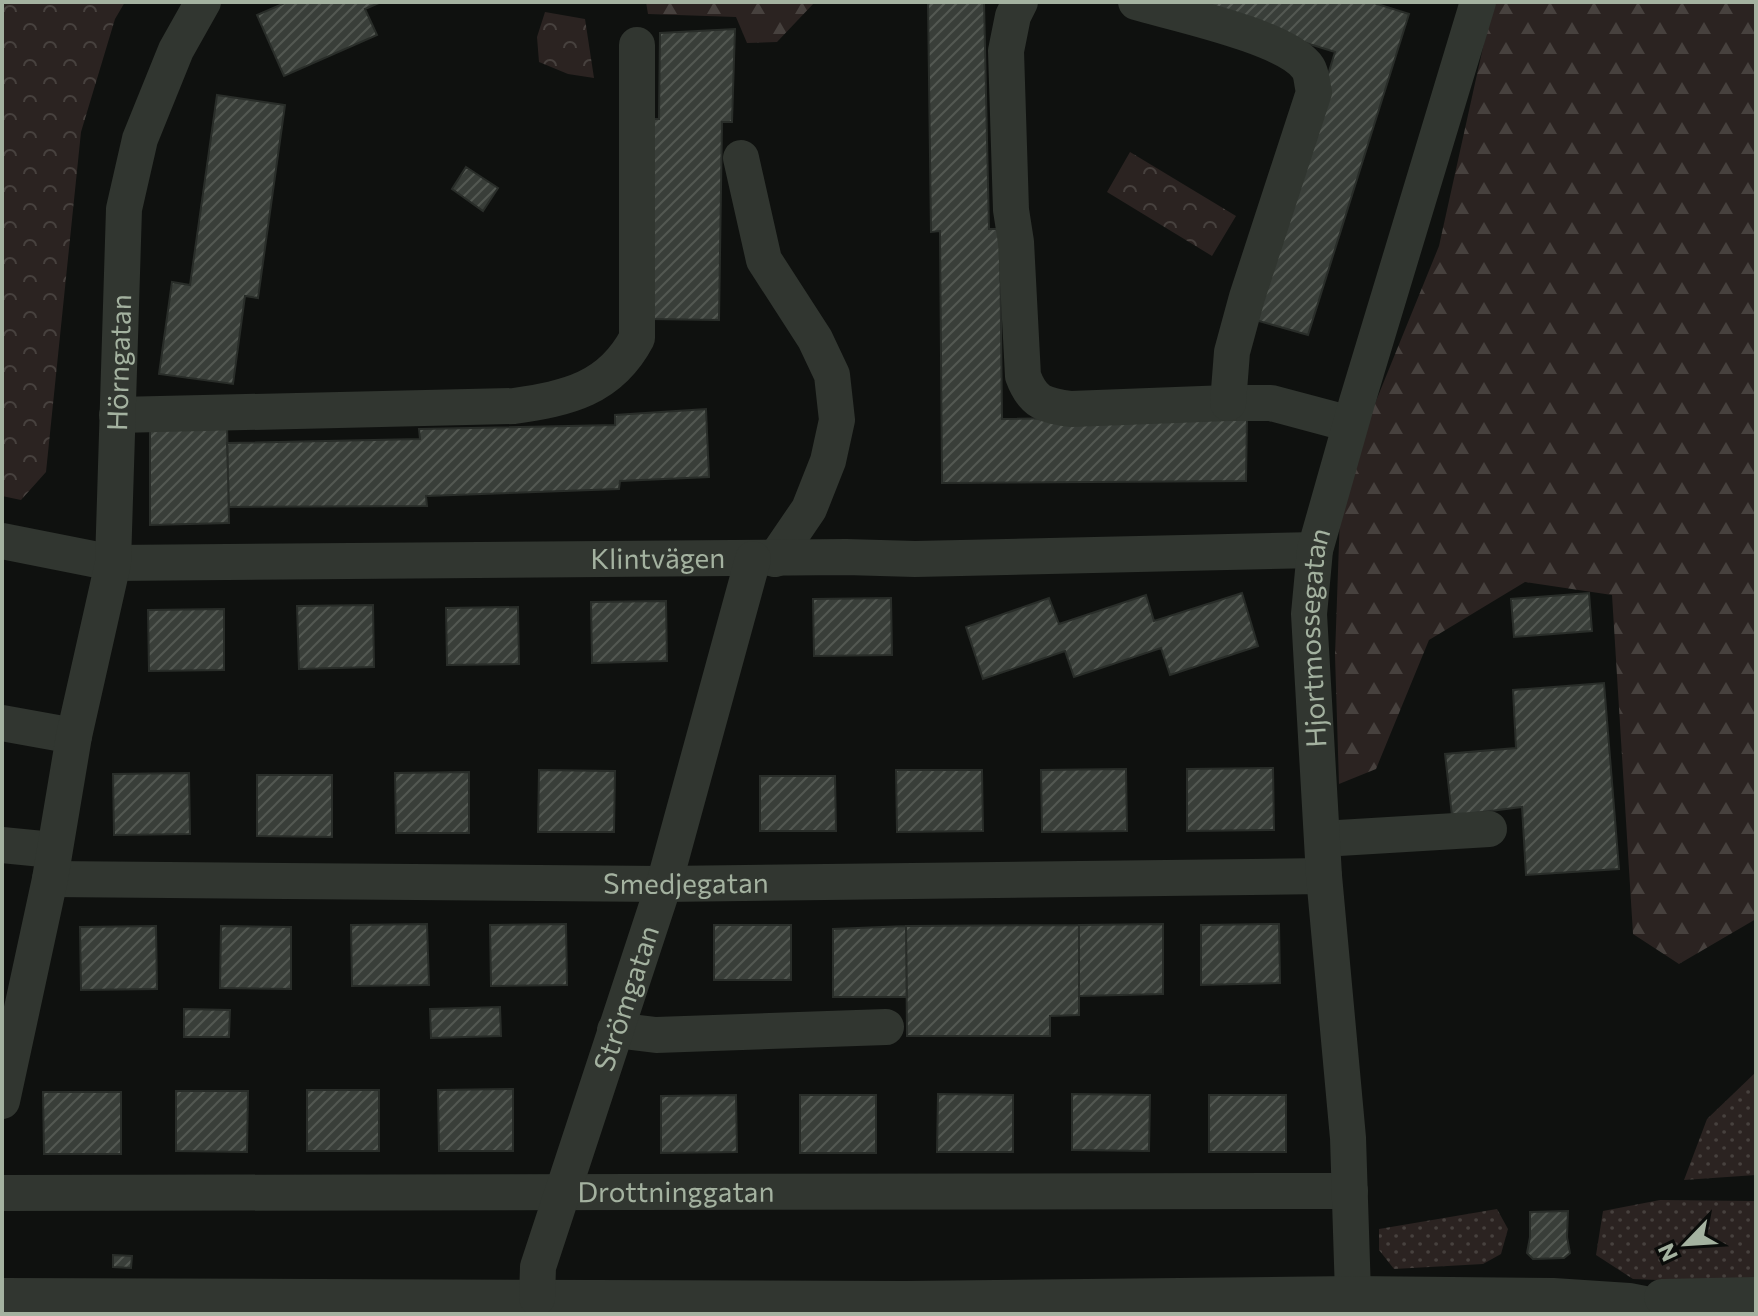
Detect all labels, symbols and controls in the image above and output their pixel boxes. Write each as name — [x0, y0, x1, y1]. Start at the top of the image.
street label: Hörngatan — [99, 294, 137, 431]
street label: Hjortmossegatan — [1291, 524, 1336, 749]
street label: Klintvägen — [590, 540, 725, 575]
street label: Smedjegatan — [603, 865, 769, 900]
street label: Strömgatan — [586, 921, 665, 1075]
street label: Drottninggatan — [577, 1174, 775, 1208]
north arrow — [1646, 1204, 1726, 1284]
text: N — [1652, 1239, 1683, 1266]

